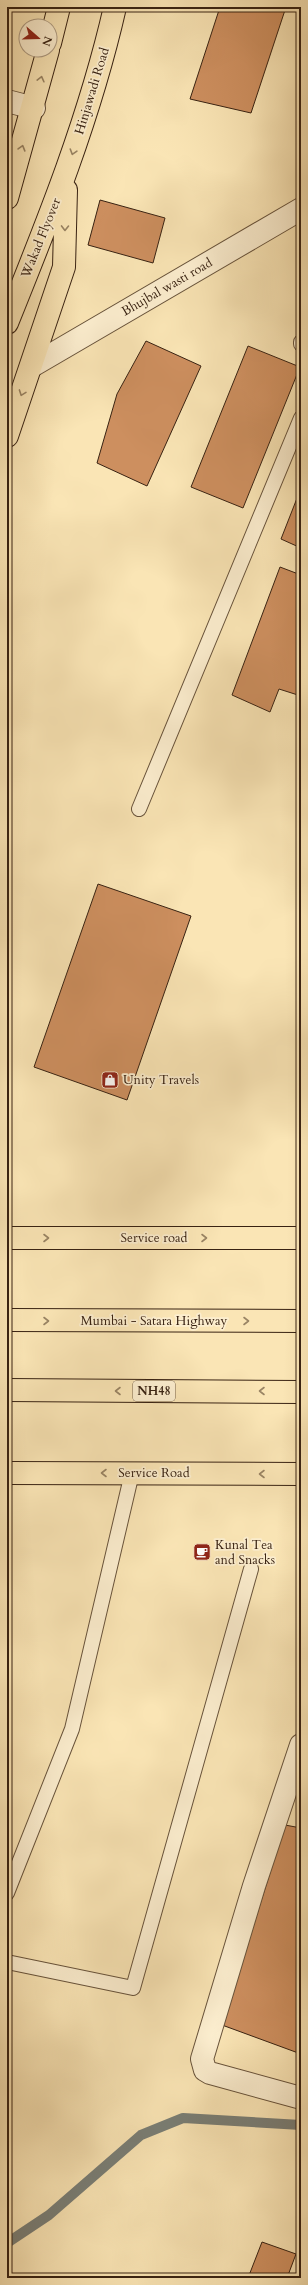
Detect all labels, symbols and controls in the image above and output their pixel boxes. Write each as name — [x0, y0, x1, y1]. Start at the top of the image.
north arrow — [18, 18, 58, 58]
text: N — [38, 34, 56, 49]
street label: Hinjawadi Road — [70, 45, 114, 137]
one-way arrow — [36, 76, 45, 83]
one-way arrow — [17, 144, 26, 151]
one-way arrow — [69, 148, 78, 155]
street label: Wakad Flyover — [16, 195, 65, 282]
one-way arrow — [61, 225, 69, 231]
street label: Bhujbal wasti road — [118, 254, 216, 320]
one-way arrow — [19, 390, 27, 397]
shop icon: Unity Travels — [100, 1070, 120, 1090]
place label: Unity Travels — [123, 1071, 199, 1089]
street label: Service road — [120, 1229, 188, 1247]
one-way arrow — [43, 1234, 49, 1242]
one-way arrow — [201, 1234, 207, 1242]
street label: Mumbai - Satara Highway — [81, 1312, 228, 1330]
one-way arrow — [43, 1317, 49, 1325]
one-way arrow — [243, 1317, 249, 1325]
road number: NH48 — [133, 1381, 175, 1401]
one-way arrow — [115, 1387, 121, 1395]
one-way arrow — [259, 1387, 265, 1395]
street label: Service Road — [118, 1464, 190, 1482]
one-way arrow — [101, 1469, 107, 1477]
one-way arrow — [259, 1470, 265, 1478]
place label: Kunal Tea and Snacks — [215, 1536, 275, 1569]
cafe icon: Kunal Tea and Snacks — [192, 1542, 212, 1562]

